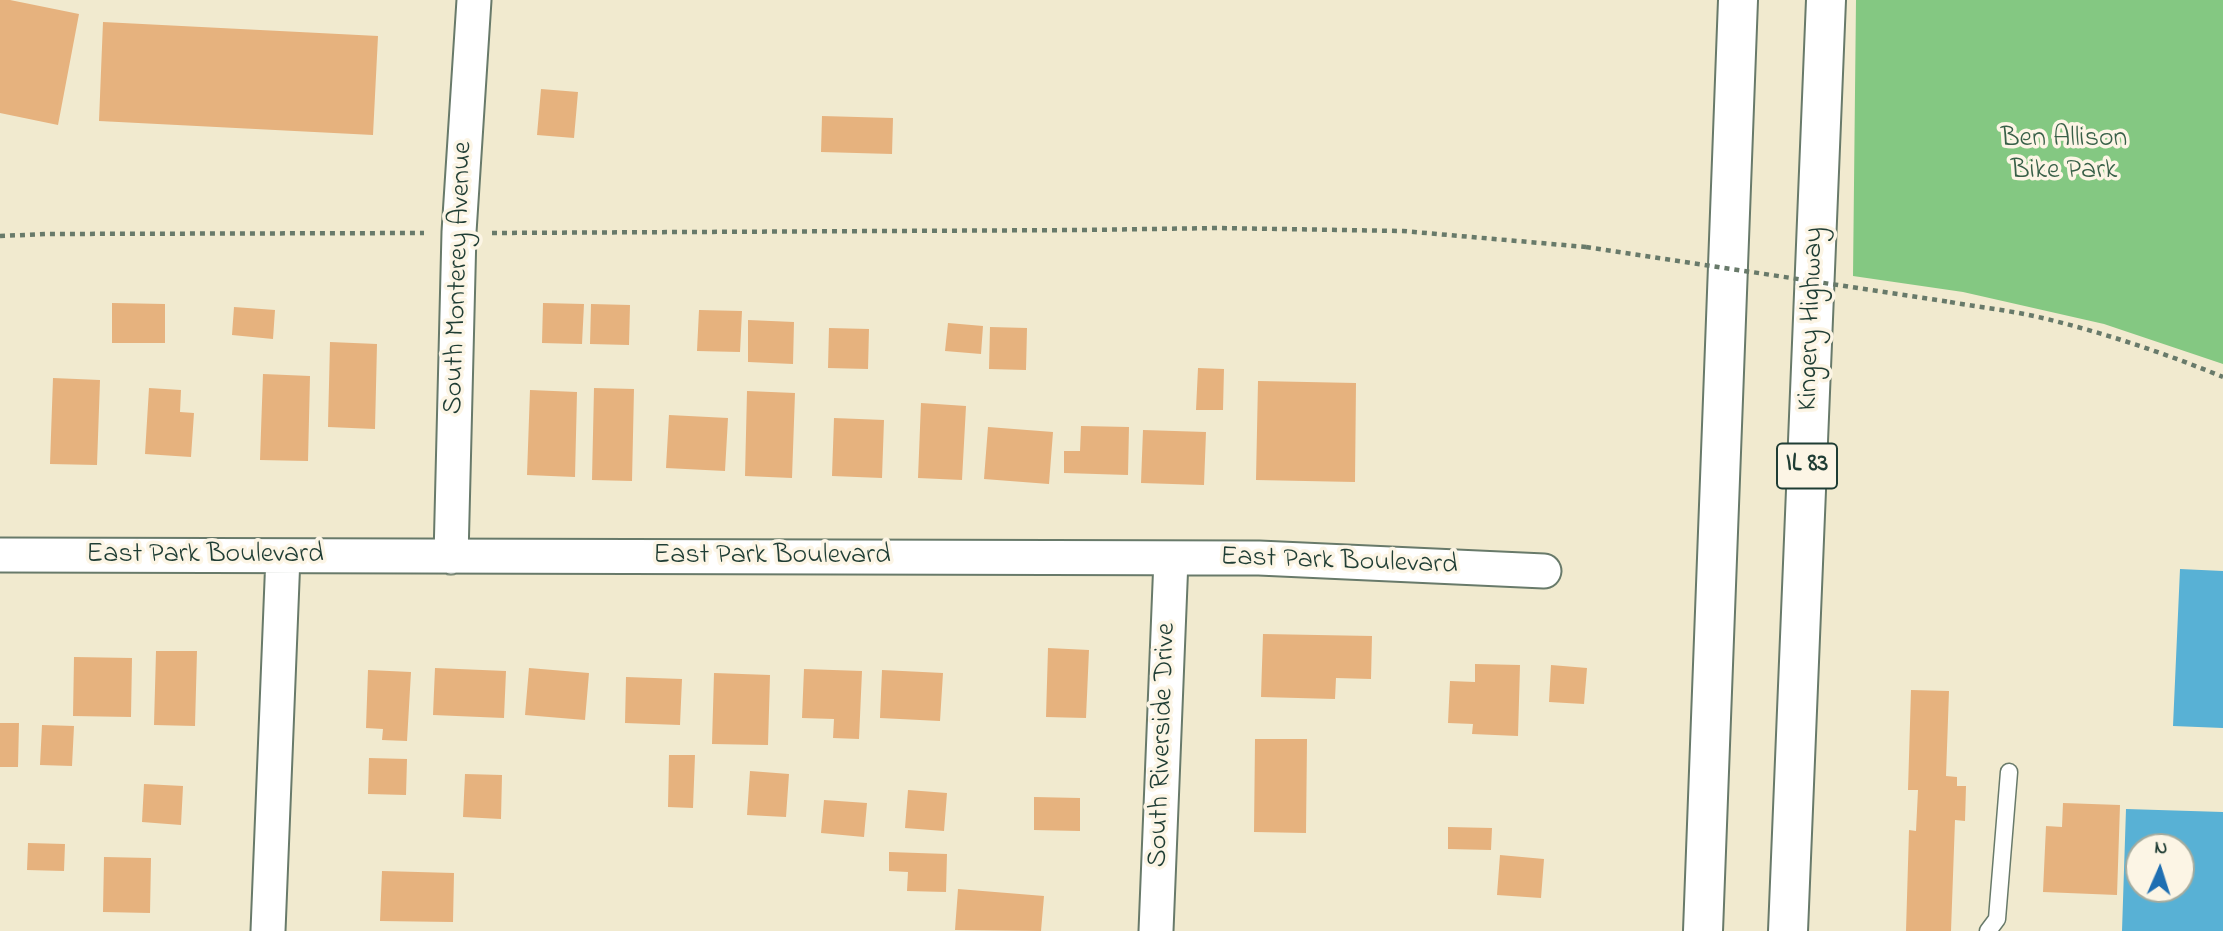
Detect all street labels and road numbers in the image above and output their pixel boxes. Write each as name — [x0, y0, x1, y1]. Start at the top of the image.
street label: South Monterey Avenue — [438, 141, 482, 415]
street label: Kingery Highway — [1793, 226, 1833, 412]
road number: IL 83 — [1777, 444, 1837, 488]
street label: East Park Boulevard — [86, 539, 324, 573]
street label: East Park Boulevard — [653, 540, 891, 574]
street label: East Park Boulevard — [1220, 542, 1458, 584]
street label: South Riverside Drive — [1143, 622, 1185, 868]

